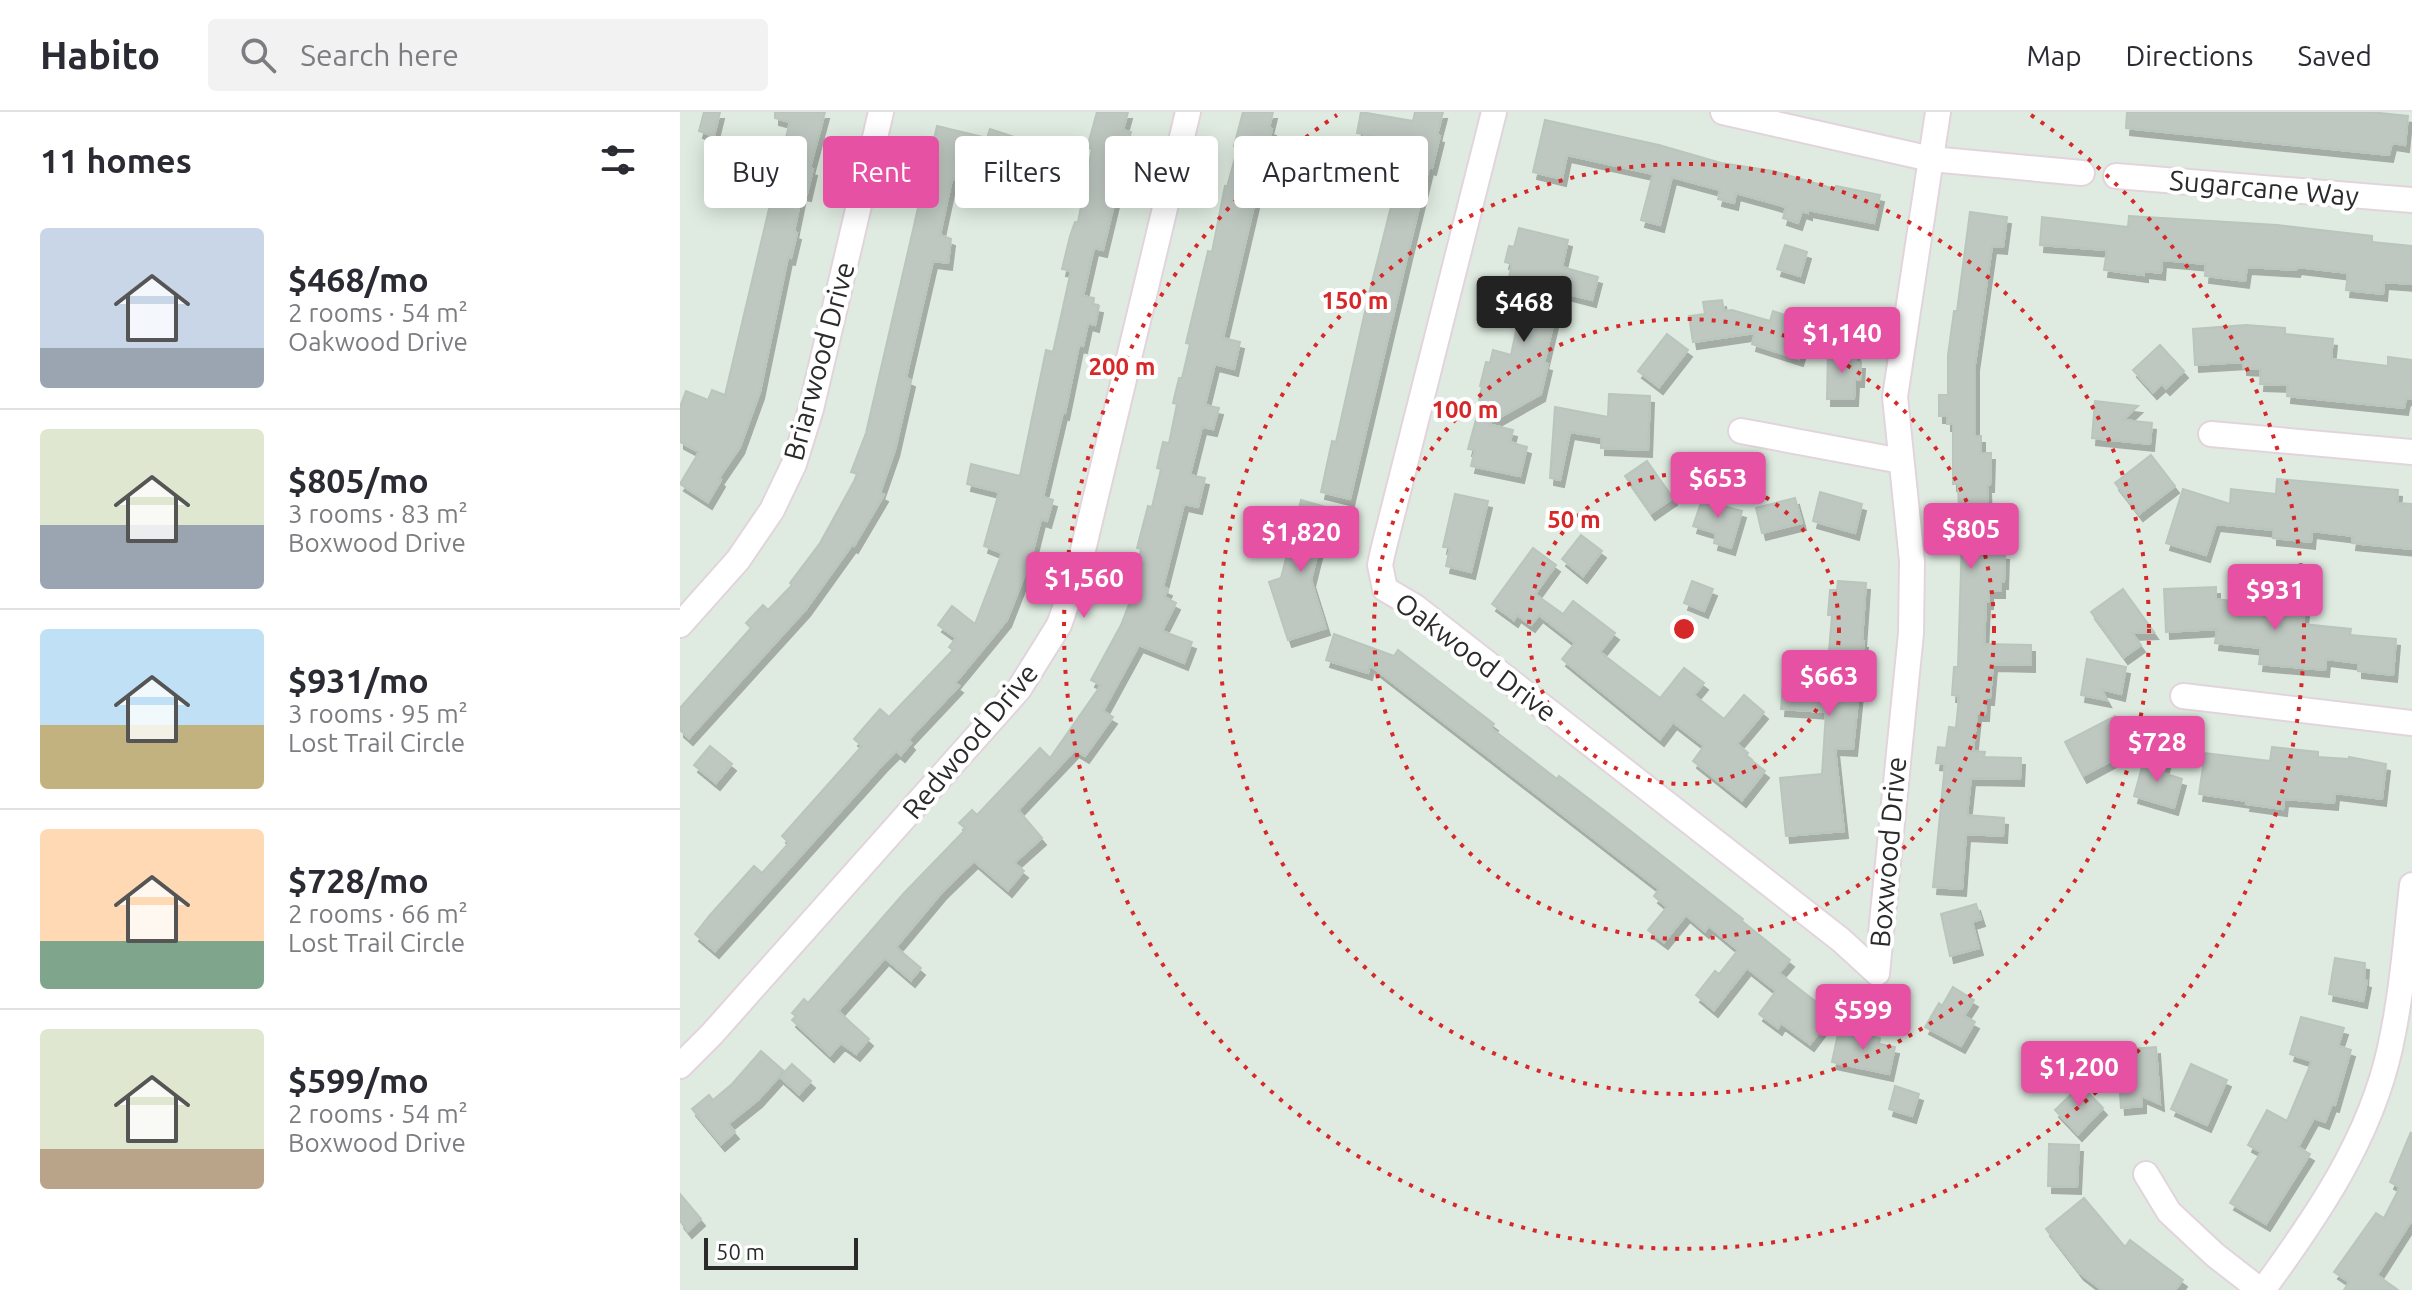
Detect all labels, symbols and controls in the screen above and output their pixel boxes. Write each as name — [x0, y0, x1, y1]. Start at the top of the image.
search box — [208, 19, 768, 91]
icon: search — [236, 33, 280, 77]
text: Habito — [40, 34, 160, 76]
text: Search here — [300, 38, 459, 72]
text: Map — [2026, 40, 2082, 71]
text: Directions — [2126, 40, 2253, 71]
text: Saved — [2297, 40, 2372, 71]
chip: Buy — [704, 136, 807, 208]
chip: Rent — [823, 136, 939, 208]
chip: Filters — [955, 136, 1089, 208]
chip: New — [1105, 136, 1218, 208]
chip: Apartment — [1234, 136, 1428, 208]
icon: filters — [596, 138, 640, 182]
text: 11 homes — [40, 141, 192, 179]
street label: Sugarcane Way — [2168, 164, 2360, 211]
street label: Briarwood Drive — [777, 258, 860, 464]
icon: home — [104, 260, 200, 356]
text: $468/mo — [288, 260, 429, 298]
pin: $468 — [1477, 276, 1571, 344]
text: 150 m — [1322, 287, 1388, 314]
text: $468 — [1495, 287, 1553, 316]
text: 2 rooms · 54 m² — [288, 298, 468, 327]
pin: $1,140 — [1777, 307, 1907, 375]
text: $1,140 — [1802, 318, 1882, 347]
text: Oakwood Drive — [288, 327, 468, 356]
text: 200 m — [1089, 353, 1155, 380]
text: 100 m — [1432, 396, 1498, 423]
pin: $653 — [1671, 452, 1765, 520]
icon: home — [104, 461, 200, 557]
text: $805/mo — [288, 461, 429, 499]
text: $653 — [1689, 463, 1747, 492]
text: 3 rooms · 83 m² — [288, 499, 468, 528]
pin: $805 — [1924, 503, 2018, 571]
pin: $1,820 — [1236, 506, 1366, 574]
text: 50 m — [1547, 506, 1601, 533]
text: $805 — [1942, 514, 2000, 543]
text: $1,820 — [1261, 517, 1341, 546]
text: Boxwood Drive — [288, 528, 466, 557]
pin: $1,560 — [1019, 552, 1149, 620]
text: $1,560 — [1044, 563, 1124, 592]
pin: $931 — [2228, 564, 2322, 632]
text: $931 — [2246, 575, 2304, 604]
street label: Oakwood Drive — [1390, 586, 1563, 727]
centre of rings — [1670, 615, 1698, 643]
pin: $663 — [1782, 650, 1876, 718]
street label: Redwood Drive — [896, 657, 1043, 824]
icon: home — [104, 661, 200, 757]
text: $931/mo — [288, 661, 429, 699]
text: $663 — [1800, 661, 1858, 690]
text: 3 rooms · 95 m² — [288, 699, 468, 728]
pin: $728 — [2110, 716, 2204, 784]
text: $728 — [2128, 727, 2186, 756]
text: Lost Trail Circle — [288, 728, 465, 757]
street label: Boxwood Drive — [1864, 755, 1911, 949]
icon: home — [104, 861, 200, 957]
text: $728/mo — [288, 861, 429, 899]
text: 2 rooms · 66 m² — [288, 899, 468, 928]
text: Lost Trail Circle — [288, 928, 465, 957]
pin: $599 — [1816, 984, 1910, 1052]
text: $599 — [1834, 995, 1892, 1024]
pin: $1,200 — [2014, 1041, 2144, 1109]
text: $1,200 — [2039, 1052, 2119, 1081]
icon: home — [104, 1061, 200, 1157]
text: $599/mo — [288, 1061, 429, 1099]
text: 2 rooms · 54 m² — [288, 1099, 468, 1128]
text: Boxwood Drive — [288, 1128, 466, 1157]
scale bar — [704, 1234, 858, 1270]
text: 50 m — [716, 1239, 765, 1264]

